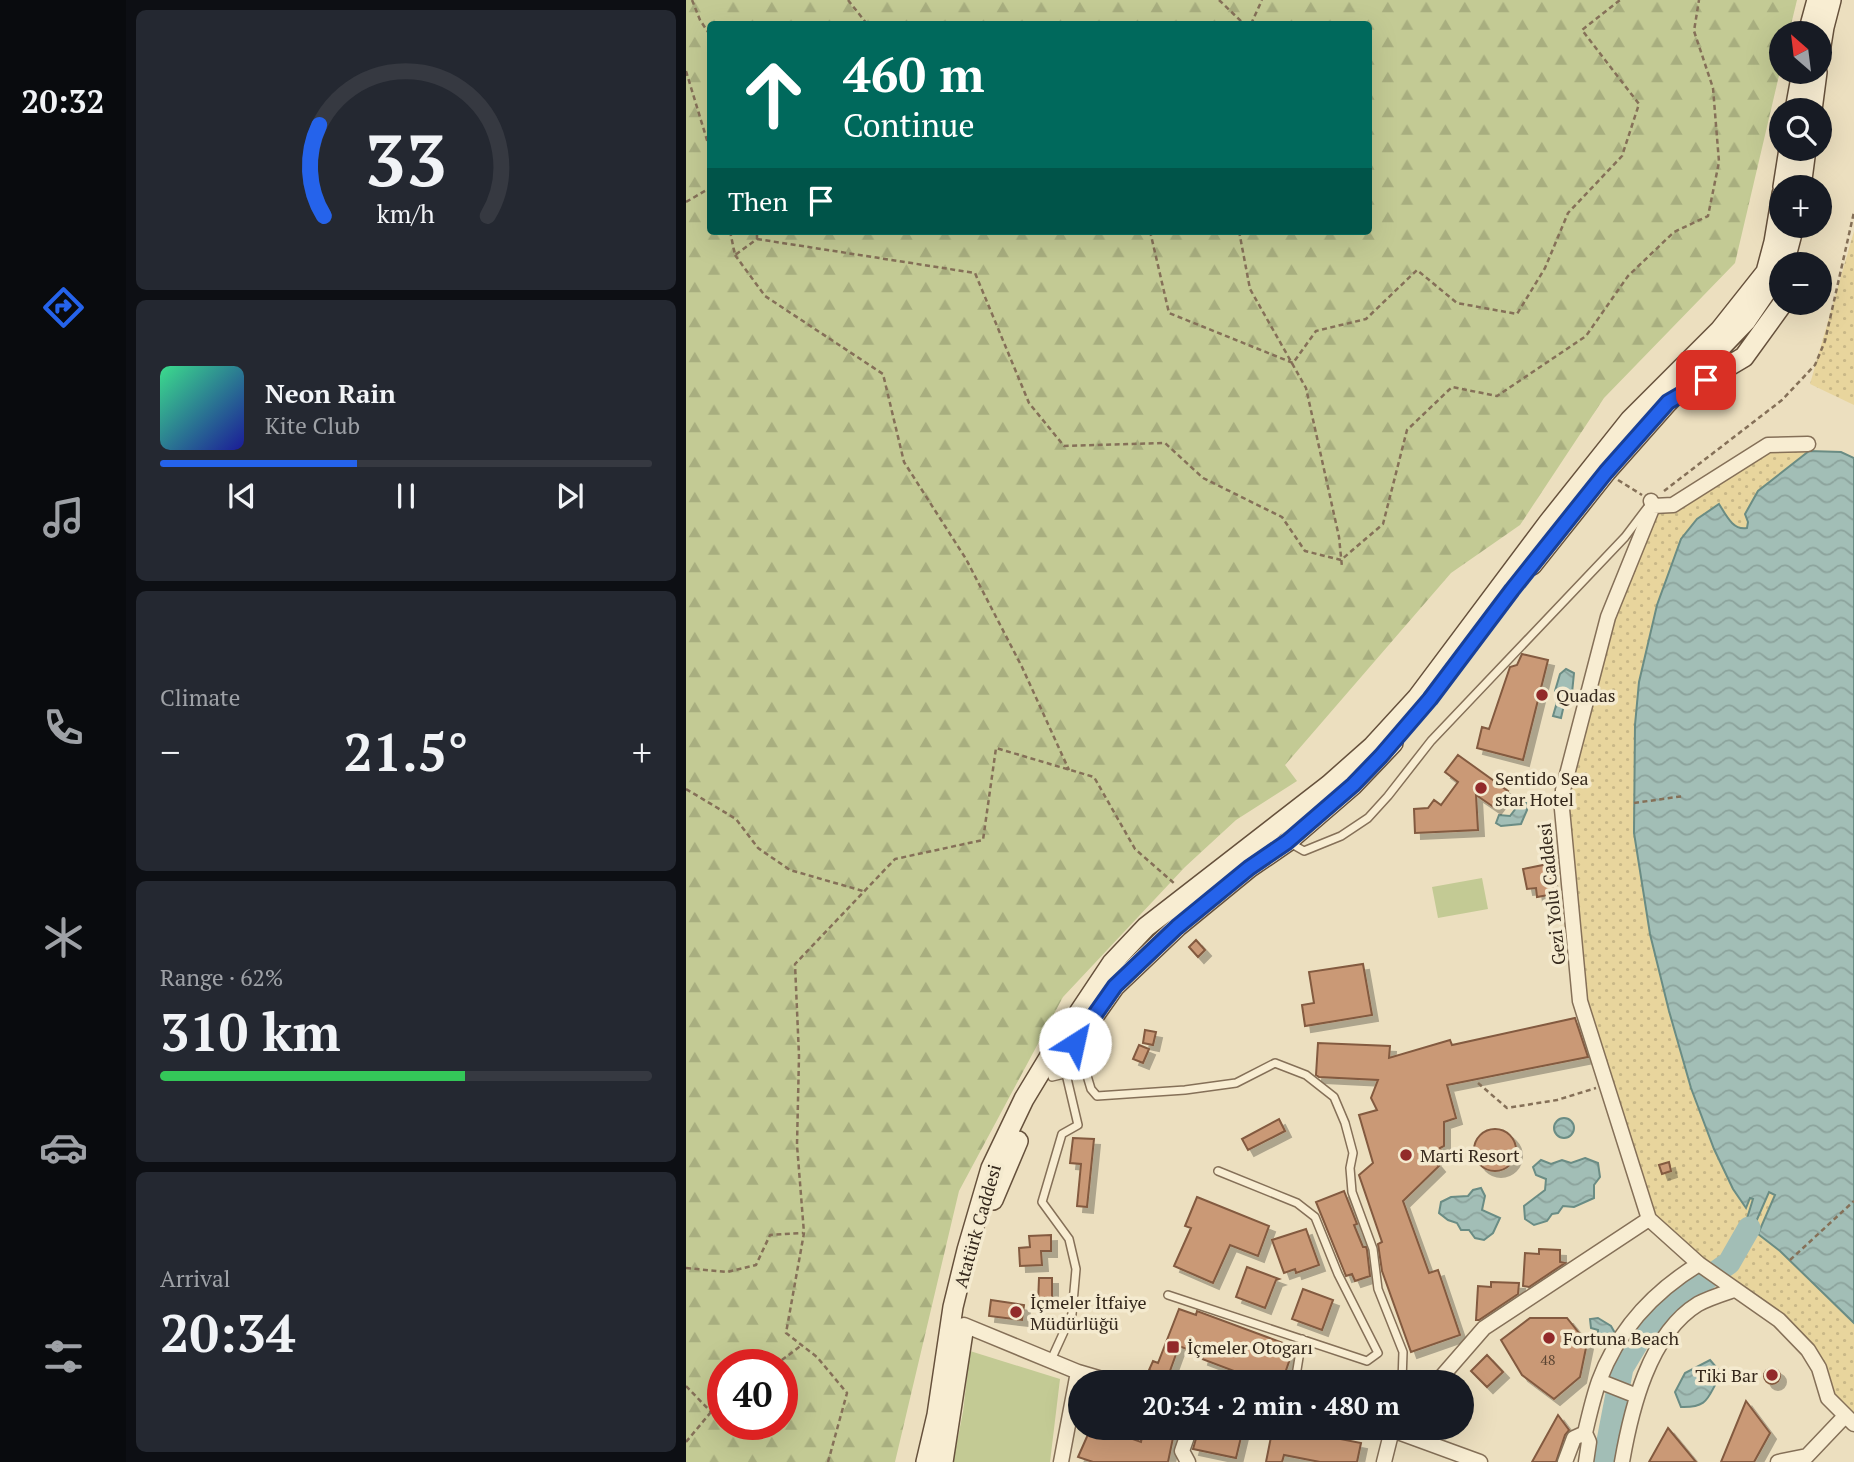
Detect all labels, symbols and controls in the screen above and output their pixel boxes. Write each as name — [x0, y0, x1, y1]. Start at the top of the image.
north arrow — [1769, 21, 1832, 84]
map controls — [1769, 21, 1832, 315]
text: 460 m — [843, 41, 985, 106]
icon: ahead — [728, 49, 819, 140]
text: 20:32 — [21, 80, 105, 122]
button: search — [1769, 98, 1832, 161]
text: Continue — [843, 104, 975, 146]
text: 33 — [365, 111, 447, 208]
button: + — [1769, 175, 1832, 238]
icon: arrive — [802, 182, 840, 220]
text: Then — [728, 184, 788, 218]
text: km/h — [377, 197, 435, 230]
button: − — [1769, 252, 1832, 315]
icon: directions — [39, 283, 88, 332]
pin — [1676, 350, 1736, 410]
icon: arrive — [1687, 361, 1725, 399]
text: Neon Rain — [265, 376, 396, 410]
text: Kite Club — [265, 410, 360, 441]
icon: previous — [223, 477, 261, 515]
icon: pause — [387, 477, 425, 515]
icon: next — [551, 477, 589, 515]
icon: music — [39, 493, 88, 542]
text: Climate — [160, 682, 240, 713]
place label: Quadas — [1556, 683, 1616, 707]
marker: Quadas — [1534, 687, 1550, 703]
icon: phone — [39, 703, 88, 752]
text: 21.5° — [343, 717, 469, 786]
text: − — [160, 727, 180, 777]
text: + — [632, 727, 652, 777]
place label: Sentido Sea star Hotel — [1495, 766, 1589, 811]
marker: Sentido Sea star Hotel — [1473, 780, 1489, 796]
street label: Gezi Yolu Caddesi — [1532, 822, 1570, 966]
icon: climate — [39, 913, 88, 962]
text: Range · 62% — [160, 962, 283, 993]
text: 310 km — [160, 997, 341, 1066]
position arrow — [1038, 1006, 1112, 1080]
icon: car — [39, 1123, 88, 1172]
place label: Marti Resort — [1420, 1143, 1520, 1167]
marker: Marti Resort — [1398, 1147, 1414, 1163]
street label: Atatürk Caddesi — [948, 1161, 1006, 1291]
text: Arrival — [160, 1263, 231, 1294]
place label: İçmeler İtfaiye Müdürlüğü — [1030, 1290, 1147, 1335]
text: 20:34 — [160, 1298, 295, 1367]
marker: İçmeler İtfaiye Müdürlüğü — [1008, 1304, 1024, 1320]
place label: Fortuna Beach — [1563, 1326, 1679, 1350]
marker: Fortuna Beach — [1541, 1330, 1557, 1346]
icon: filters — [39, 1332, 88, 1381]
place label: İçmeler Otogarı — [1187, 1335, 1313, 1359]
marker: İçmeler Otogarı — [1165, 1339, 1181, 1355]
speed limit sign: 40 — [707, 1349, 798, 1440]
house number: 48 — [1541, 1350, 1555, 1369]
place label: Tiki Bar — [1695, 1363, 1758, 1387]
marker: Tiki Bar — [1764, 1367, 1780, 1383]
text: 20:34 · 2 min · 480 m — [1142, 1388, 1400, 1422]

